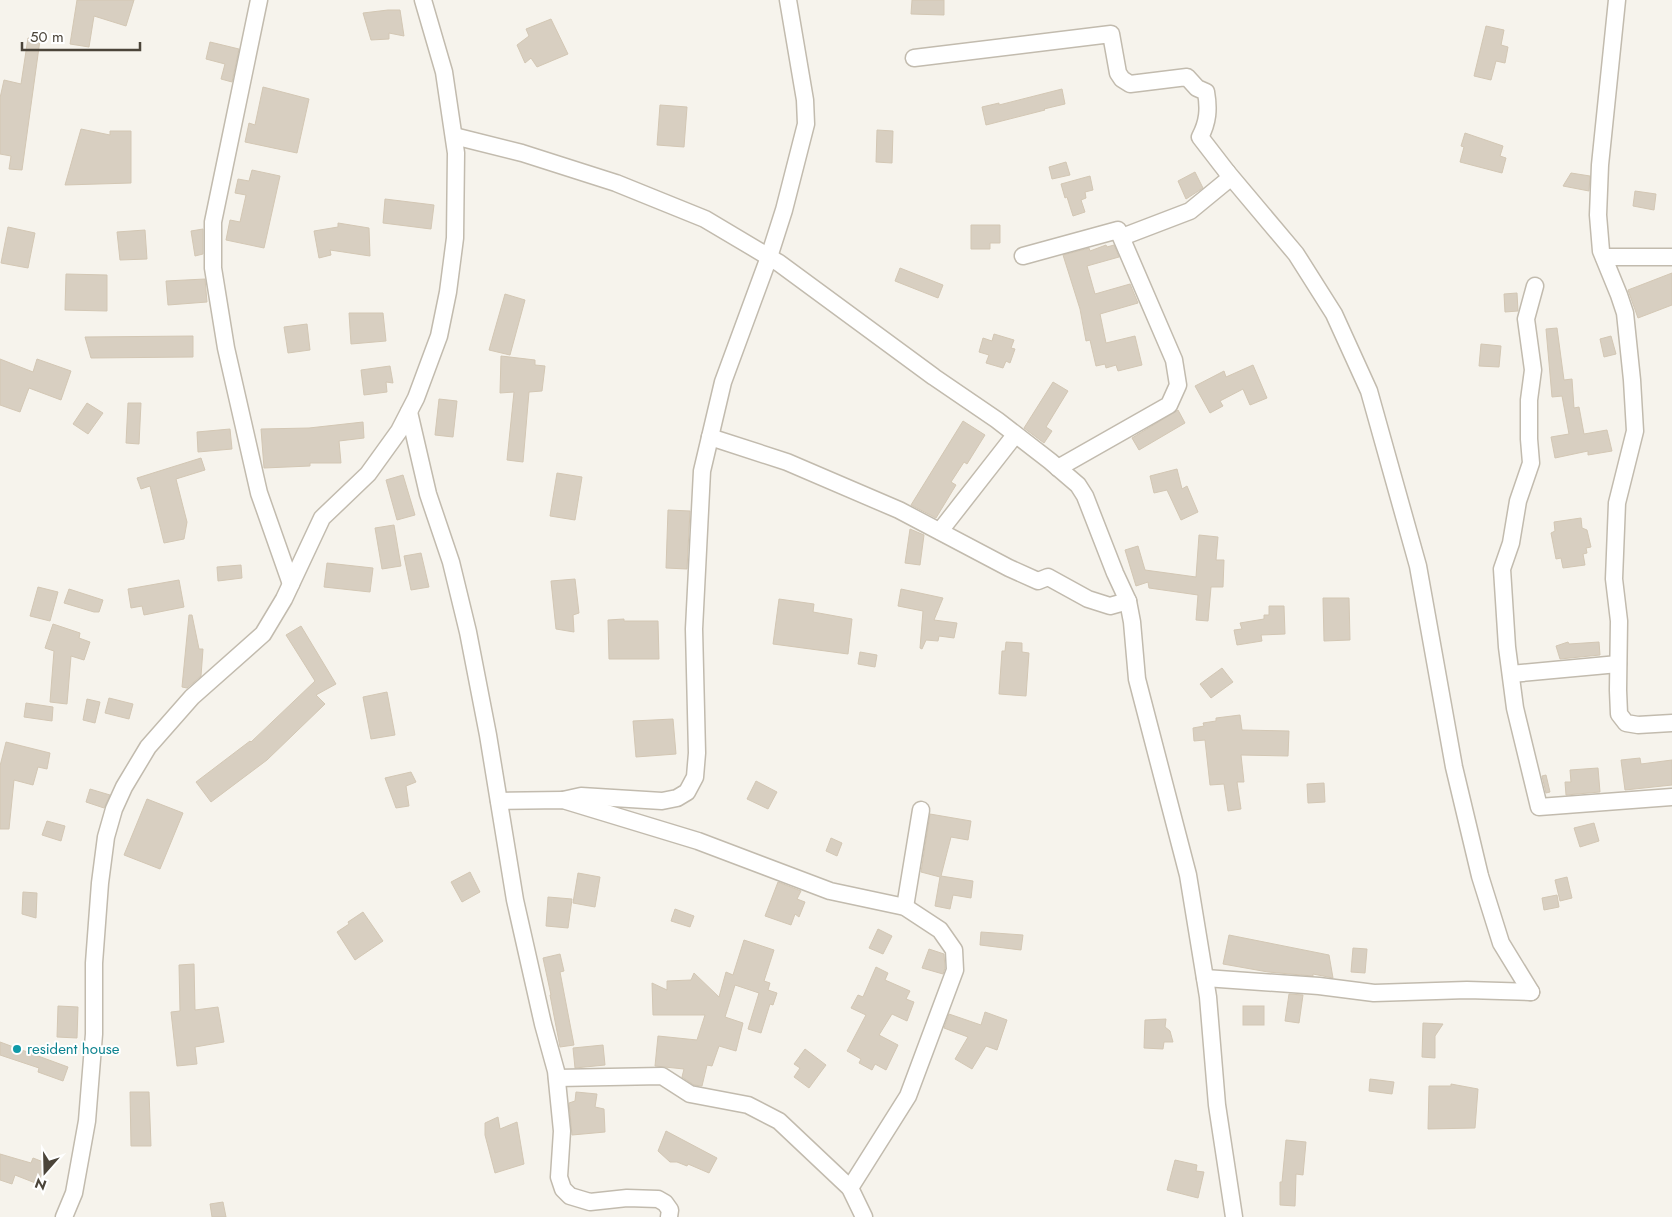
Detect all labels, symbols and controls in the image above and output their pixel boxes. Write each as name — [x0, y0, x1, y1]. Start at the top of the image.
scale bar — [22, 20, 140, 52]
text: 50 m — [30, 26, 64, 48]
place label: resident house — [27, 1038, 120, 1060]
marker: resident house — [11, 1043, 23, 1055]
north arrow — [20, 1147, 70, 1197]
text: N — [32, 1173, 49, 1196]

